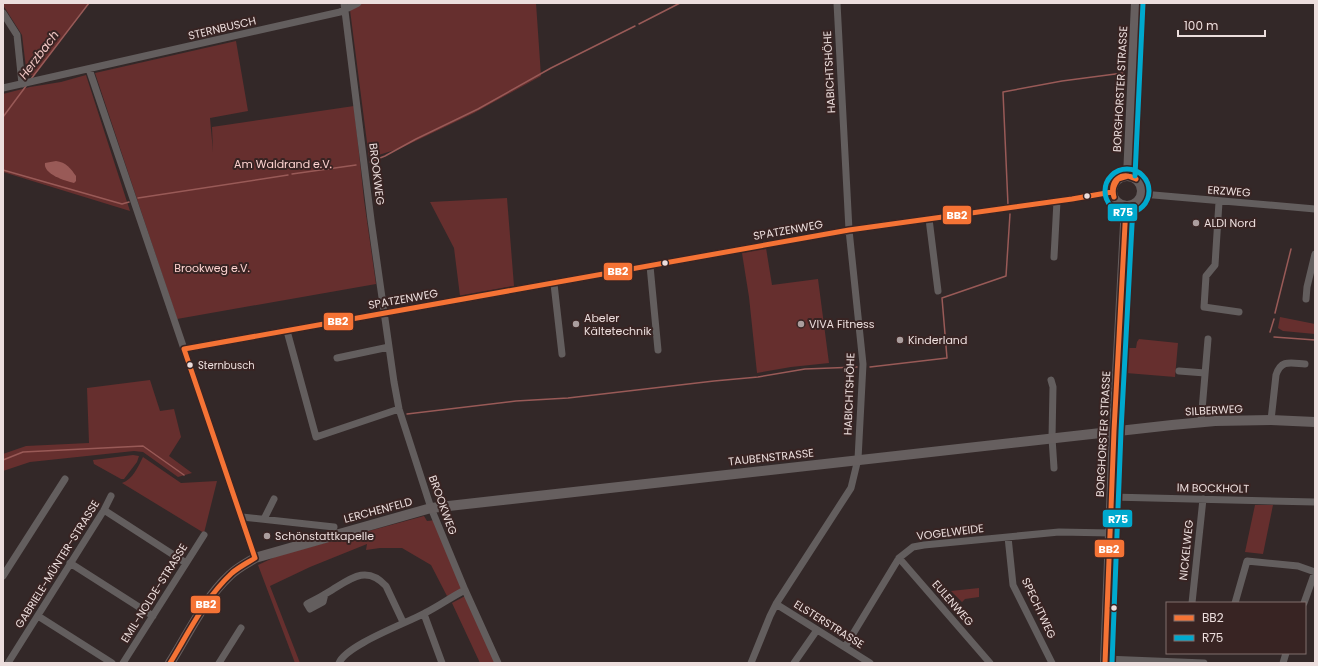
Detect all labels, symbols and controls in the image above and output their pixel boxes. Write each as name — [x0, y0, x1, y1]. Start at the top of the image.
street label: STERNBUSCH — [186, 12, 258, 44]
scale bar — [1178, 12, 1265, 38]
text: 100 m — [1184, 17, 1218, 34]
street label: BORGHORSTER STRASSE — [1109, 26, 1131, 152]
water label: Herzbach — [15, 27, 62, 83]
street label: HABICHTSHÖHE — [819, 30, 839, 114]
street label: BROOKWEG — [365, 142, 389, 206]
park label: Am Waldrand e.V. — [234, 156, 332, 172]
street label: ERZWEG — [1207, 182, 1252, 201]
unlabelled marker — [1082, 191, 1092, 201]
line badge: R75 — [1107, 203, 1138, 222]
text: R75 — [1113, 204, 1133, 220]
line badge: BB2 — [942, 205, 972, 225]
text: BB2 — [947, 207, 967, 223]
place label: ALDI Nord — [1204, 215, 1256, 231]
street label: SPATZENWEG — [752, 216, 825, 244]
marker: ALDI Nord — [1191, 218, 1201, 228]
unlabelled marker — [660, 258, 670, 268]
park label: Brookweg e.V. — [174, 260, 250, 276]
line badge: BB2 — [603, 262, 633, 281]
text: BB2 — [608, 263, 628, 279]
street label: SPATZENWEG — [367, 285, 440, 313]
place label: Abeler Kältetechnik — [584, 310, 652, 339]
line badge: BB2 — [323, 312, 354, 331]
text: BB2 — [328, 313, 348, 329]
place label: VIVA Fitness — [809, 316, 875, 332]
marker: Abeler Kältetechnik — [571, 319, 581, 329]
marker: VIVA Fitness — [796, 319, 806, 329]
place label: Kinderland — [908, 332, 967, 348]
marker: Kinderland — [895, 335, 905, 345]
street label: HABICHTSHÖHE — [840, 352, 858, 436]
place label: Sternbusch — [198, 358, 255, 373]
marker: Sternbusch — [185, 360, 195, 370]
street label: BORGHORSTER STRASSE — [1092, 371, 1114, 497]
street label: SILBERWEG — [1185, 400, 1244, 420]
street label: TAUBENSTRASSE — [727, 445, 815, 469]
street label: BROOKWEG — [425, 473, 461, 537]
street label: IM BOCKHOLT — [1177, 479, 1249, 497]
street label: LERCHENFELD — [342, 493, 414, 527]
street label: GABRIELE-MÜNTER-STRASSE — [11, 497, 103, 631]
line badge: R75 — [1102, 509, 1133, 528]
text: R75 — [1108, 511, 1128, 527]
street label: NICKELWEG — [1175, 518, 1197, 581]
street label: VOGELWEIDE — [916, 520, 984, 544]
place label: Schönstattkapelle — [275, 528, 374, 544]
marker: Schönstattkapelle — [262, 531, 272, 541]
line badge: BB2 — [1094, 539, 1125, 558]
street label: EMIL-NOLDE-STRASSE — [117, 540, 191, 646]
text: BB2 — [1099, 541, 1119, 557]
street label: SPECHTWEG — [1018, 575, 1060, 641]
street label: EULENWEG — [929, 577, 978, 630]
line badge: BB2 — [190, 595, 221, 614]
text: BB2 — [196, 596, 216, 612]
street label: ELSTERSTRASSE — [791, 596, 867, 652]
legend — [1166, 602, 1306, 654]
unlabelled marker — [1109, 603, 1119, 613]
text: BB2 — [1202, 609, 1224, 626]
text: R75 — [1202, 629, 1223, 646]

